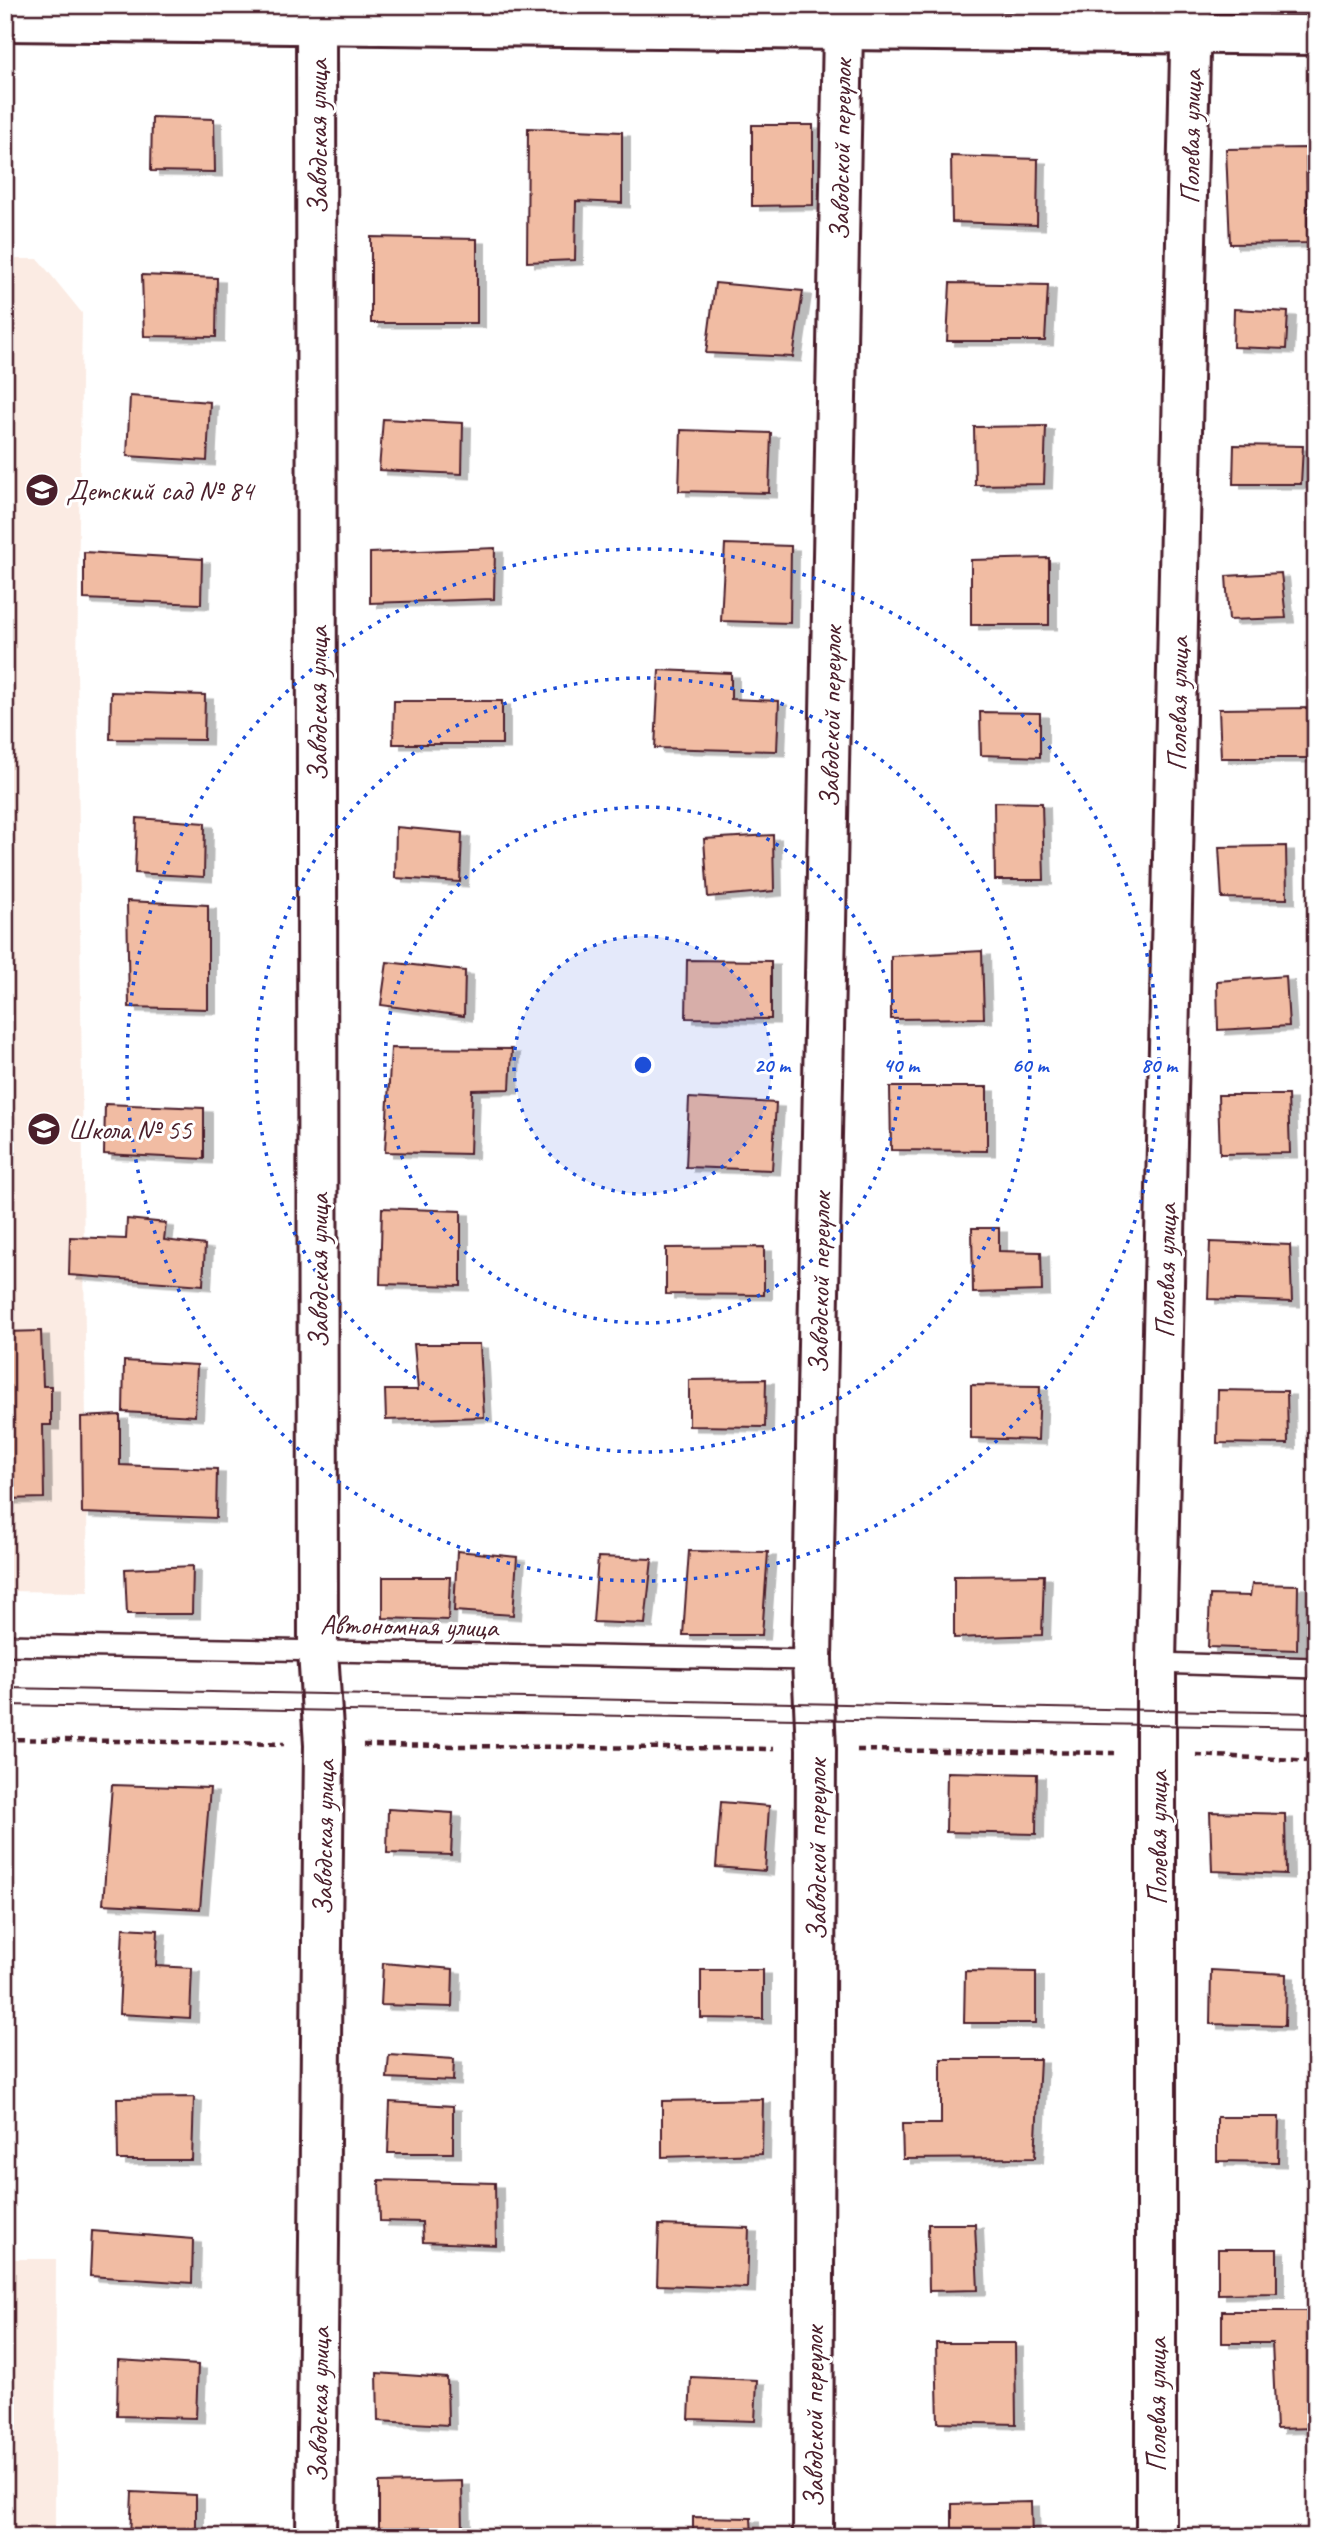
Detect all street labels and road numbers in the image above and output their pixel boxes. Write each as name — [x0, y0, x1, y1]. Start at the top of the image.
street label: Заводской переулок — [821, 56, 860, 241]
street label: Заводская улица — [300, 58, 335, 215]
street label: Полевая улица — [1172, 68, 1209, 204]
street label: Заводской переулок — [811, 623, 850, 808]
street label: Заводская улица — [300, 625, 335, 782]
street label: Полевая улица — [1159, 635, 1196, 771]
street label: Заводской переулок — [800, 1189, 839, 1374]
street label: Заводская улица — [301, 1192, 336, 1349]
street label: Полевая улица — [1147, 1202, 1184, 1338]
street label: Автономная улица — [320, 1606, 500, 1645]
street label: Заводской переулок — [799, 1757, 834, 1941]
street label: Заводская улица — [305, 1758, 342, 1916]
street label: Полевая улица — [1140, 1769, 1175, 1905]
street label: Заводской переулок — [796, 2324, 831, 2508]
street label: Заводская улица — [300, 2325, 337, 2483]
street label: Полевая улица — [1139, 2336, 1174, 2472]

